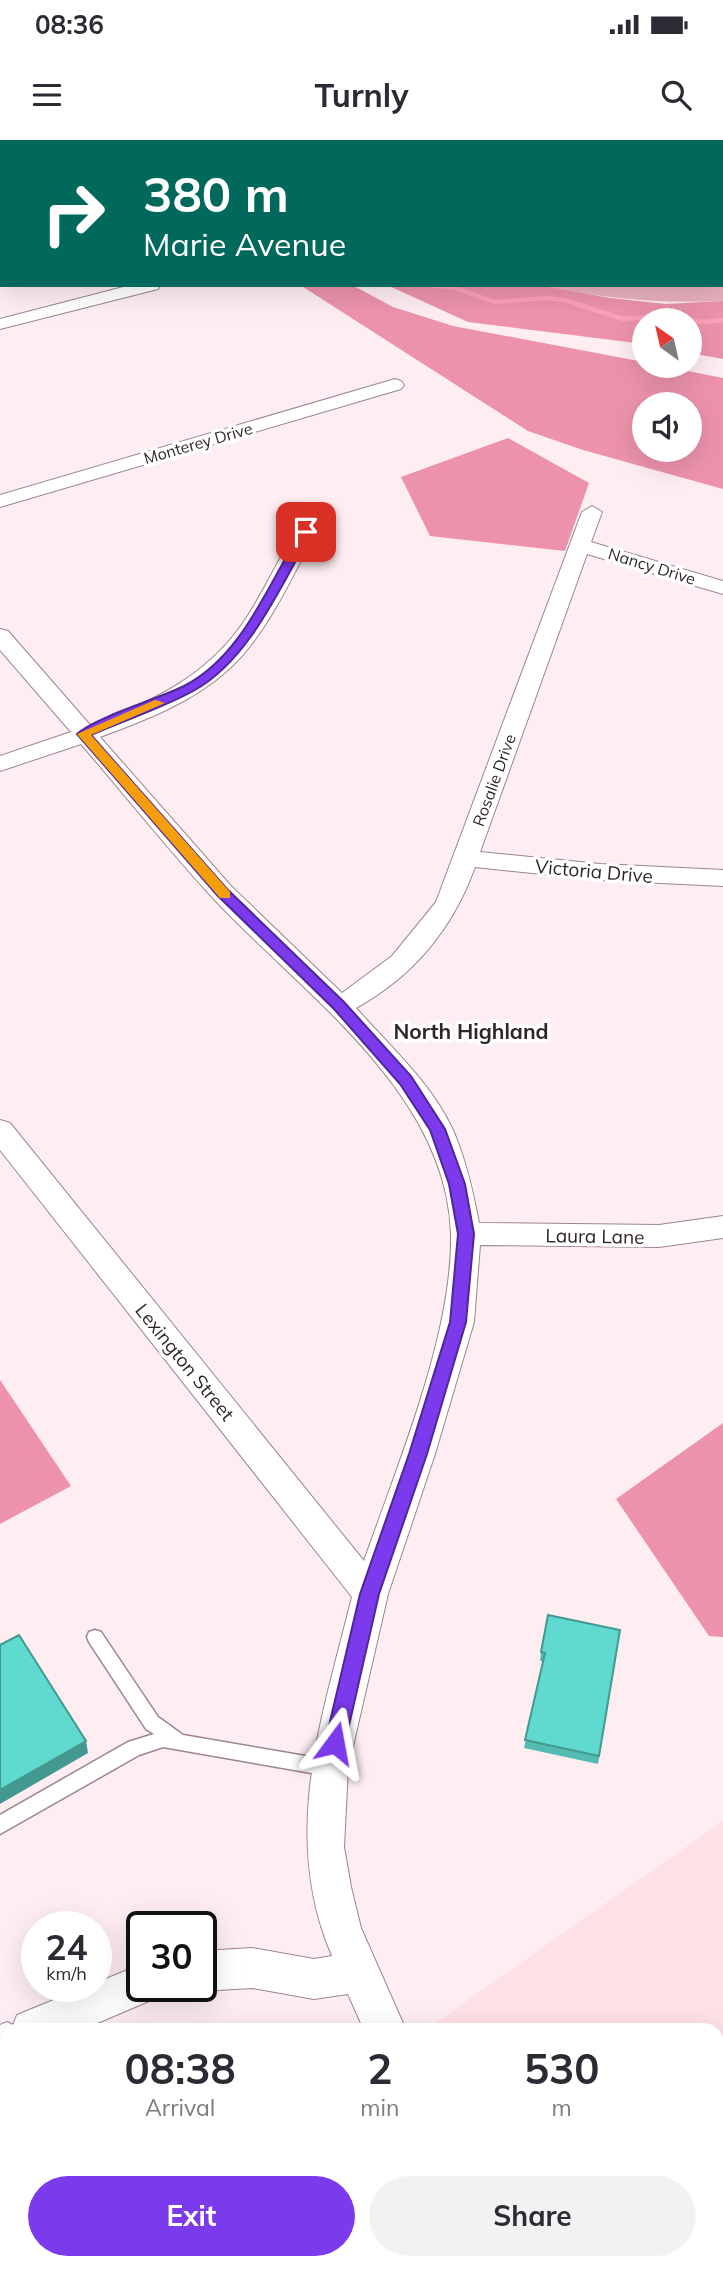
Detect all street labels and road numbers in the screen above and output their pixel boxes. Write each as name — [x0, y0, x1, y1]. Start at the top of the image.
street label: Monterey Drive — [141, 418, 255, 468]
street label: Nancy Drive — [606, 543, 698, 589]
street label: Rosalie Drive — [468, 731, 520, 829]
street label: Victoria Drive — [534, 854, 654, 888]
street label: Laura Lane — [545, 1223, 645, 1249]
street label: Lexington Street — [130, 1299, 240, 1426]

